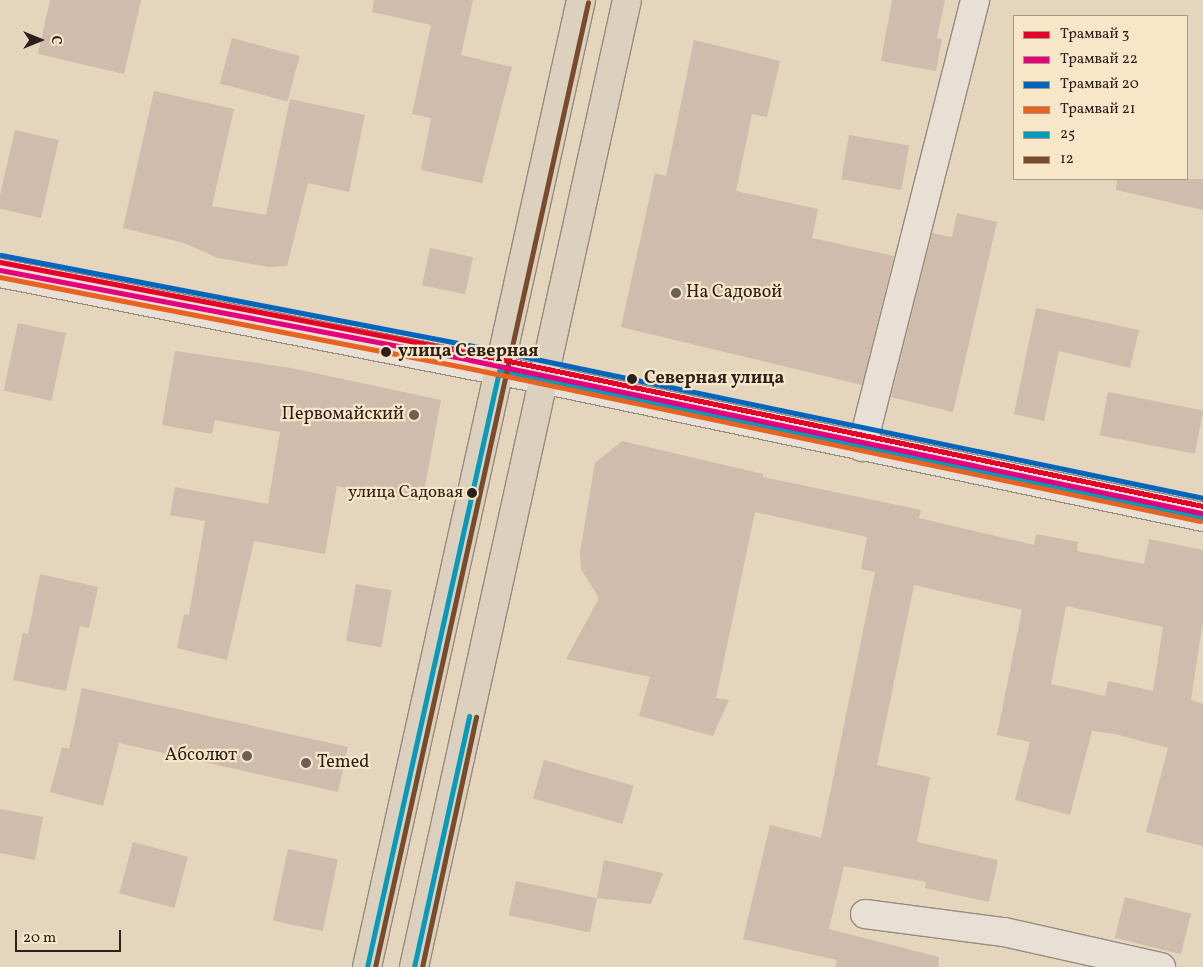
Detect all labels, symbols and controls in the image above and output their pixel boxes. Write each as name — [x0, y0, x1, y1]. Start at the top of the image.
north arrow — [15, 15, 65, 65]
legend — [1013, 15, 1188, 180]
text: Трамвай 3 — [1060, 24, 1129, 45]
text: С — [46, 35, 65, 45]
text: Трамвай 22 — [1060, 49, 1138, 70]
text: Трамвай 20 — [1060, 74, 1139, 95]
text: Трамвай 21 — [1060, 99, 1136, 120]
text: 25 — [1060, 124, 1075, 145]
text: 12 — [1060, 149, 1074, 170]
place label: На Садовой — [686, 282, 782, 304]
marker: На Садовой — [670, 287, 682, 299]
place label: улица Северная — [398, 341, 539, 363]
marker: улица Северная — [378, 344, 394, 360]
place label: Северная улица — [644, 368, 785, 390]
marker: Северная улица — [624, 371, 640, 387]
place label: Первомайский — [282, 404, 404, 426]
marker: Первомайский — [408, 409, 420, 421]
place label: улица Садовая — [348, 483, 463, 503]
marker: улица Садовая — [467, 488, 477, 498]
place label: Абсолют — [165, 745, 237, 767]
marker: Абсолют — [241, 750, 253, 762]
place label: Temed — [317, 752, 369, 774]
marker: Temed — [299, 756, 313, 770]
scale bar — [18, 920, 124, 952]
text: 20 m — [23, 928, 56, 949]

